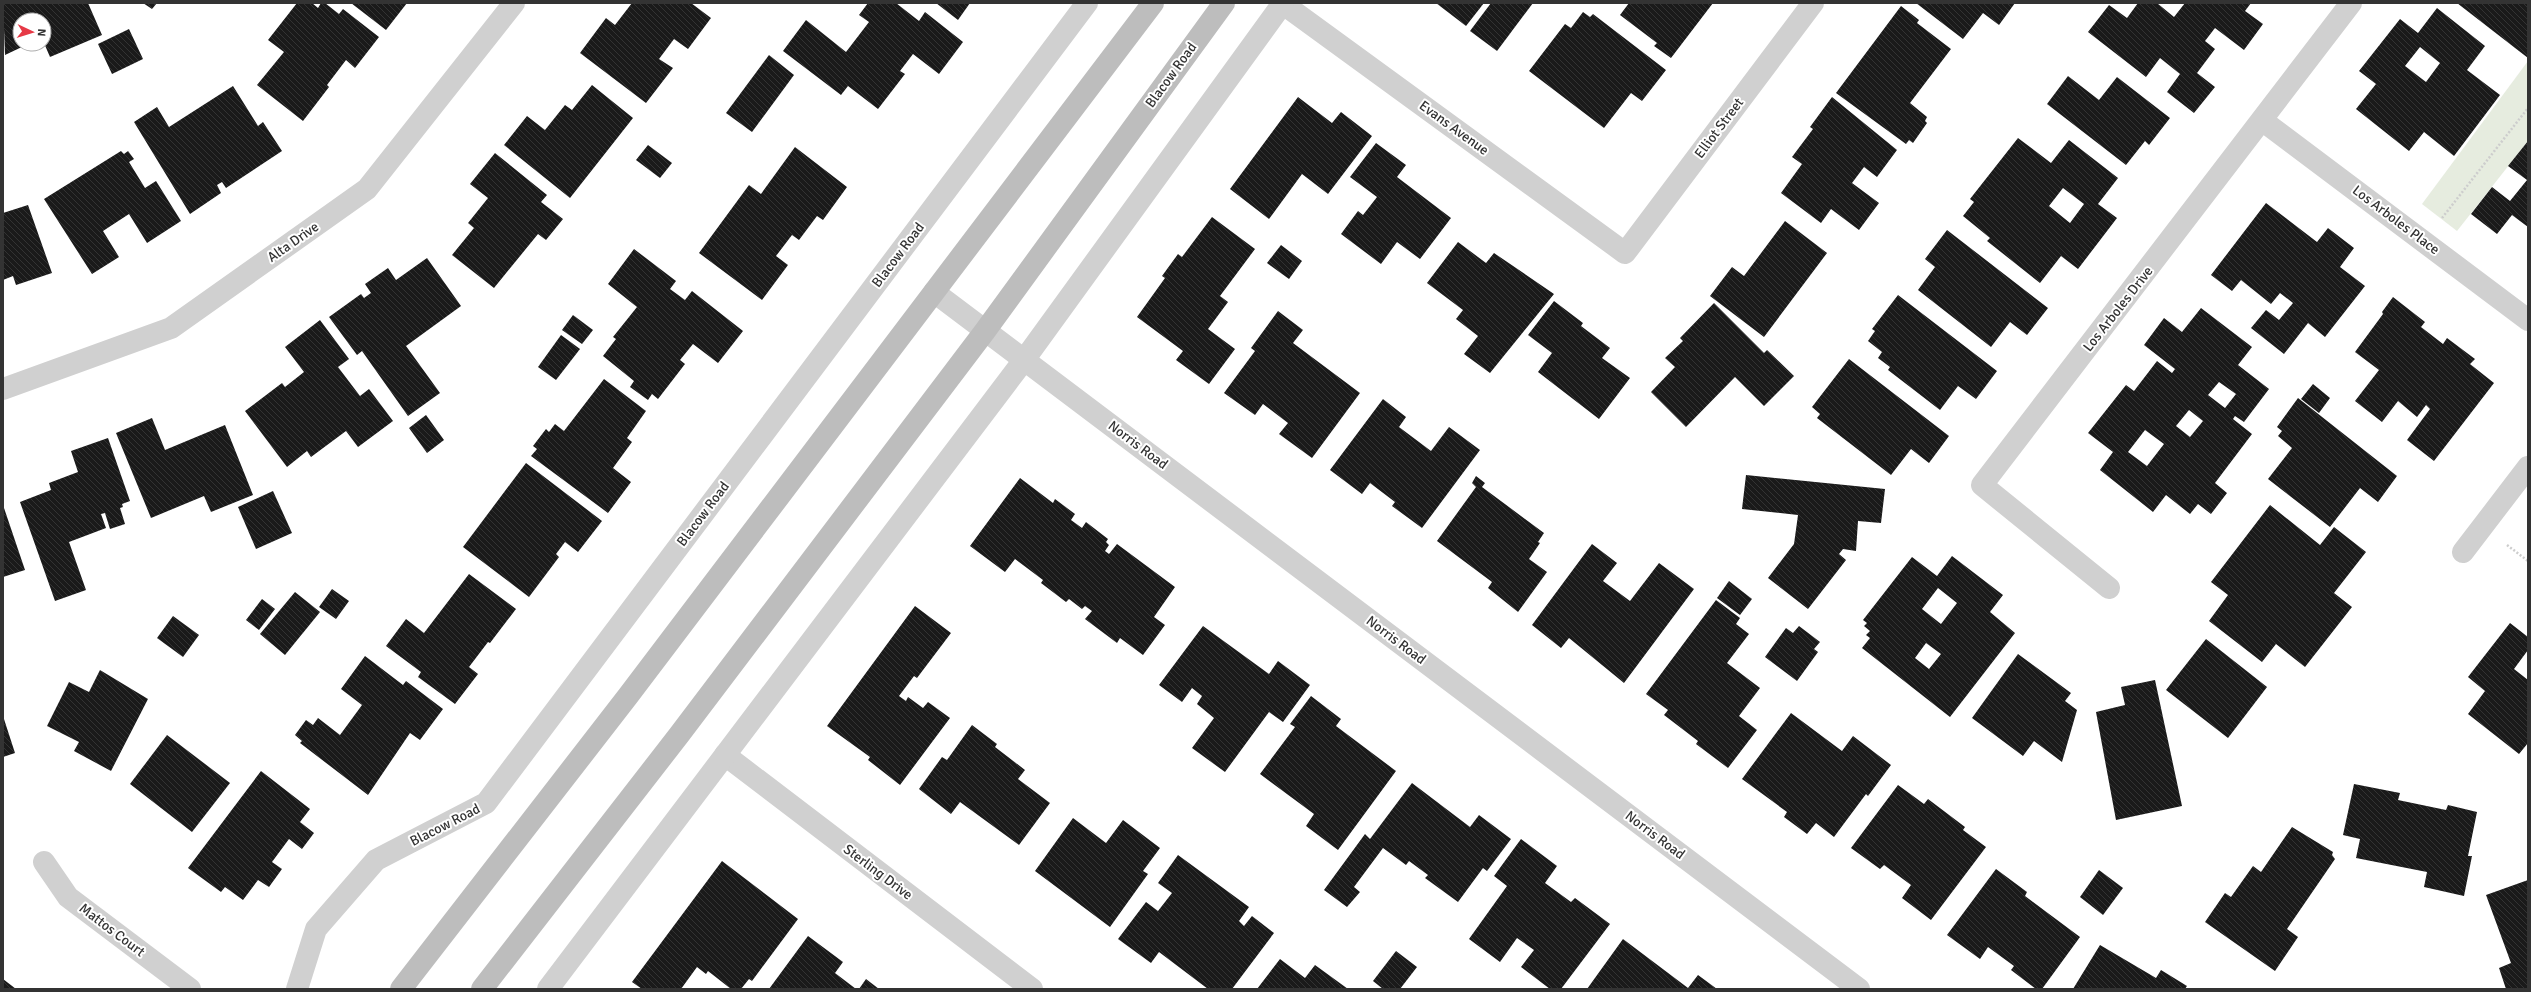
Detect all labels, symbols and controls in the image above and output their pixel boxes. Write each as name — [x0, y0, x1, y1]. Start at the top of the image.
north arrow — [12, 12, 52, 52]
text: N — [35, 28, 48, 37]
street label: Blacow Road — [1142, 39, 1200, 111]
street label: Elliot Street — [1691, 94, 1747, 162]
street label: Evans Avenue — [1416, 97, 1492, 159]
street label: Los Arboles Place — [2349, 182, 2443, 258]
street label: Alta Drive — [264, 218, 322, 266]
street label: Blacow Road — [868, 219, 928, 291]
street label: Los Arboles Drive — [2079, 263, 2157, 355]
street label: Norris Road — [1105, 417, 1171, 473]
street label: Blacow Road — [673, 478, 733, 550]
street label: Norris Road — [1363, 612, 1429, 668]
street label: Blacow Road — [407, 800, 483, 850]
street label: Norris Road — [1622, 807, 1688, 863]
street label: Sterling Drive — [840, 841, 916, 903]
street label: Mattos Court — [76, 900, 148, 960]

